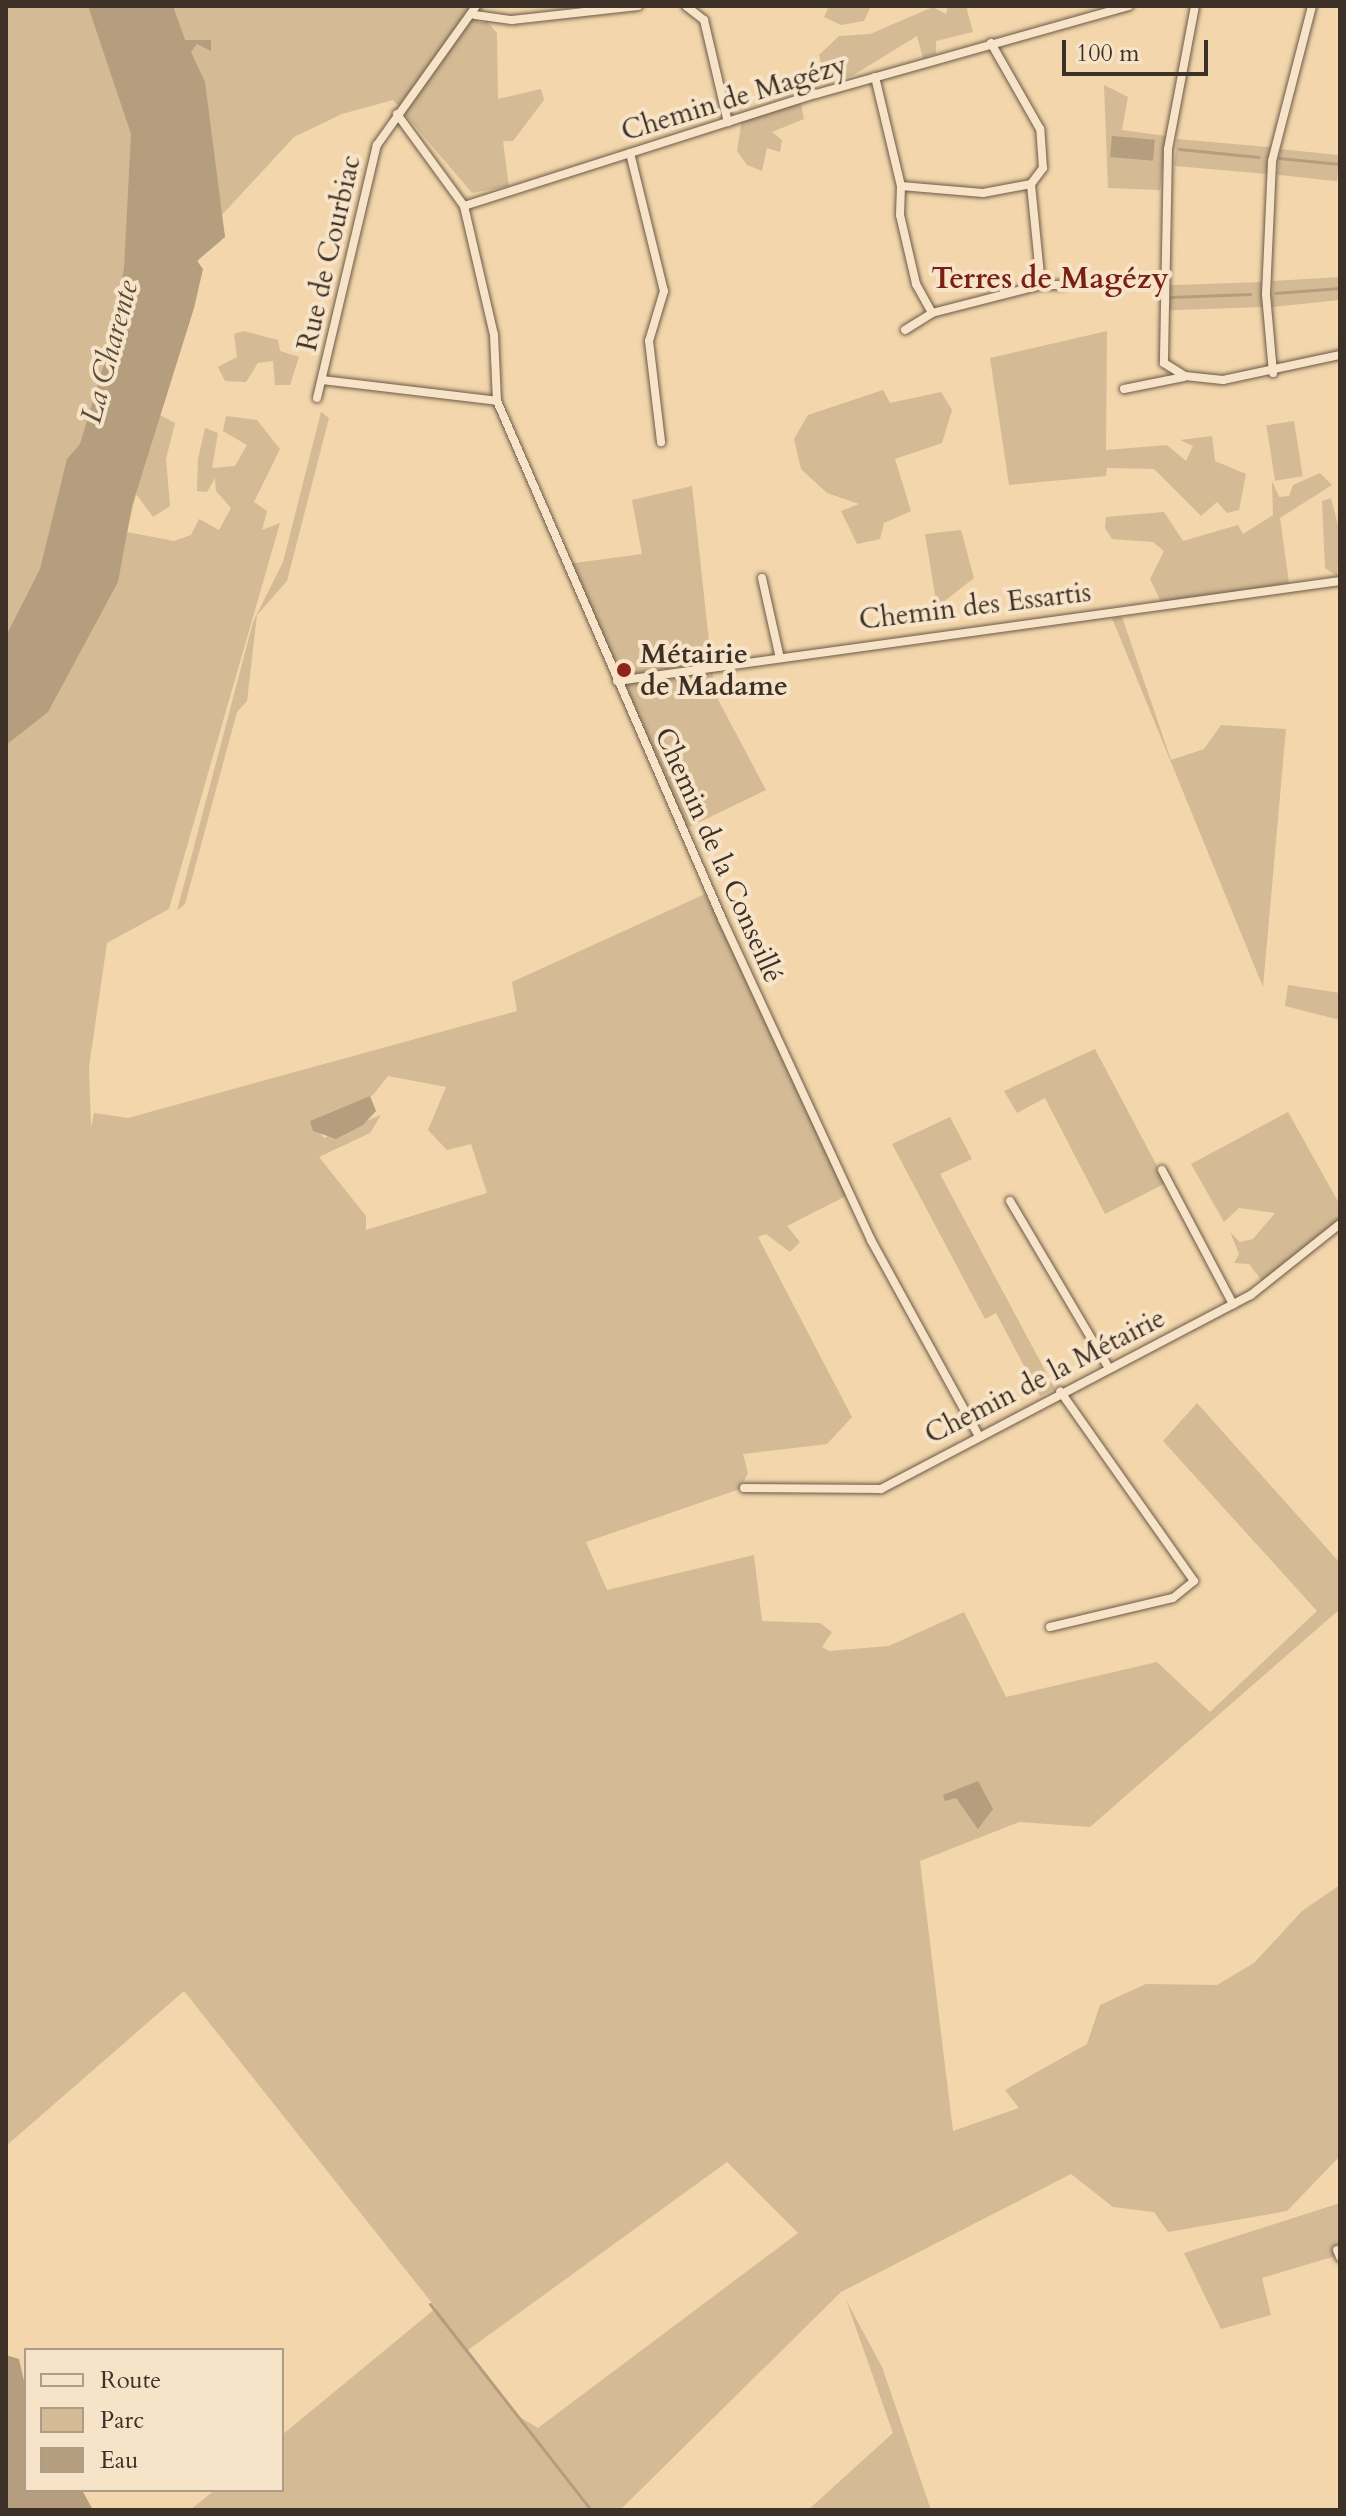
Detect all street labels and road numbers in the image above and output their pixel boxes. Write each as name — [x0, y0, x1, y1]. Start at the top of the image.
street label: Chemin de Magézy — [617, 48, 851, 148]
street label: Rue de Courbiac — [290, 152, 368, 354]
street label: Chemin des Essartis — [857, 575, 1093, 637]
street label: Chemin de la Conseillé — [648, 722, 790, 988]
street label: Chemin de la Métairie — [919, 1301, 1171, 1451]

